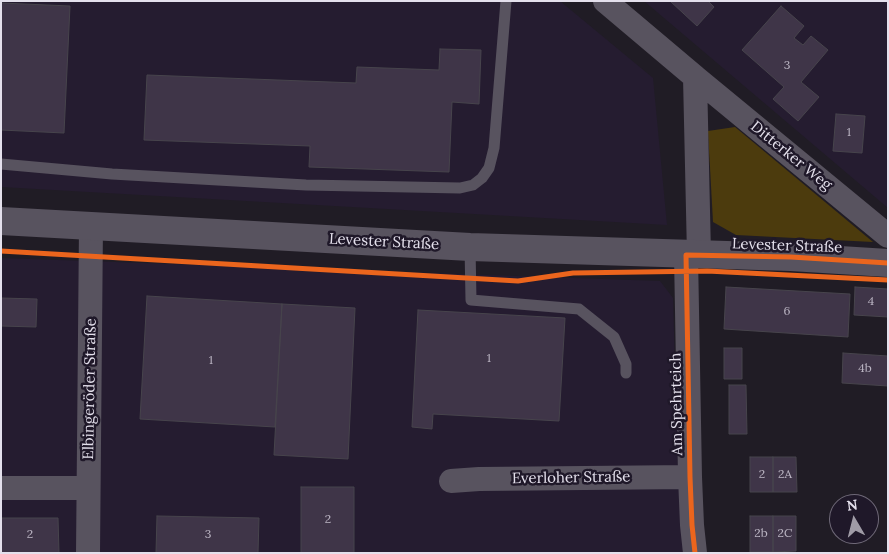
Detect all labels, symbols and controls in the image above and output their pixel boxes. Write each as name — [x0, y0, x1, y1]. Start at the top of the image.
house number: 3 — [784, 59, 790, 73]
street label: Ditterker Weg — [747, 118, 835, 194]
house number: 1 — [847, 126, 851, 140]
street label: Levester Straße — [328, 230, 440, 254]
street label: Levester Straße — [732, 235, 842, 257]
house number: 4 — [868, 295, 874, 309]
house number: 6 — [784, 305, 790, 319]
street label: Elbingeröder Straße — [80, 318, 100, 460]
house number: 1 — [487, 352, 491, 366]
street label: Am Spehrteich — [667, 352, 687, 456]
house number: 1 — [209, 354, 213, 368]
house number: 4b — [858, 362, 872, 376]
street label: Everloher Straße — [512, 468, 630, 488]
house number: 2 — [759, 468, 765, 482]
house number: 2A — [778, 468, 792, 482]
north arrow — [829, 494, 879, 544]
text: N — [845, 495, 859, 515]
house number: 2 — [325, 513, 331, 527]
house number: 2b — [754, 527, 768, 541]
house number: 2C — [778, 527, 792, 541]
house number: 2 — [27, 528, 33, 542]
house number: 3 — [205, 528, 211, 542]

